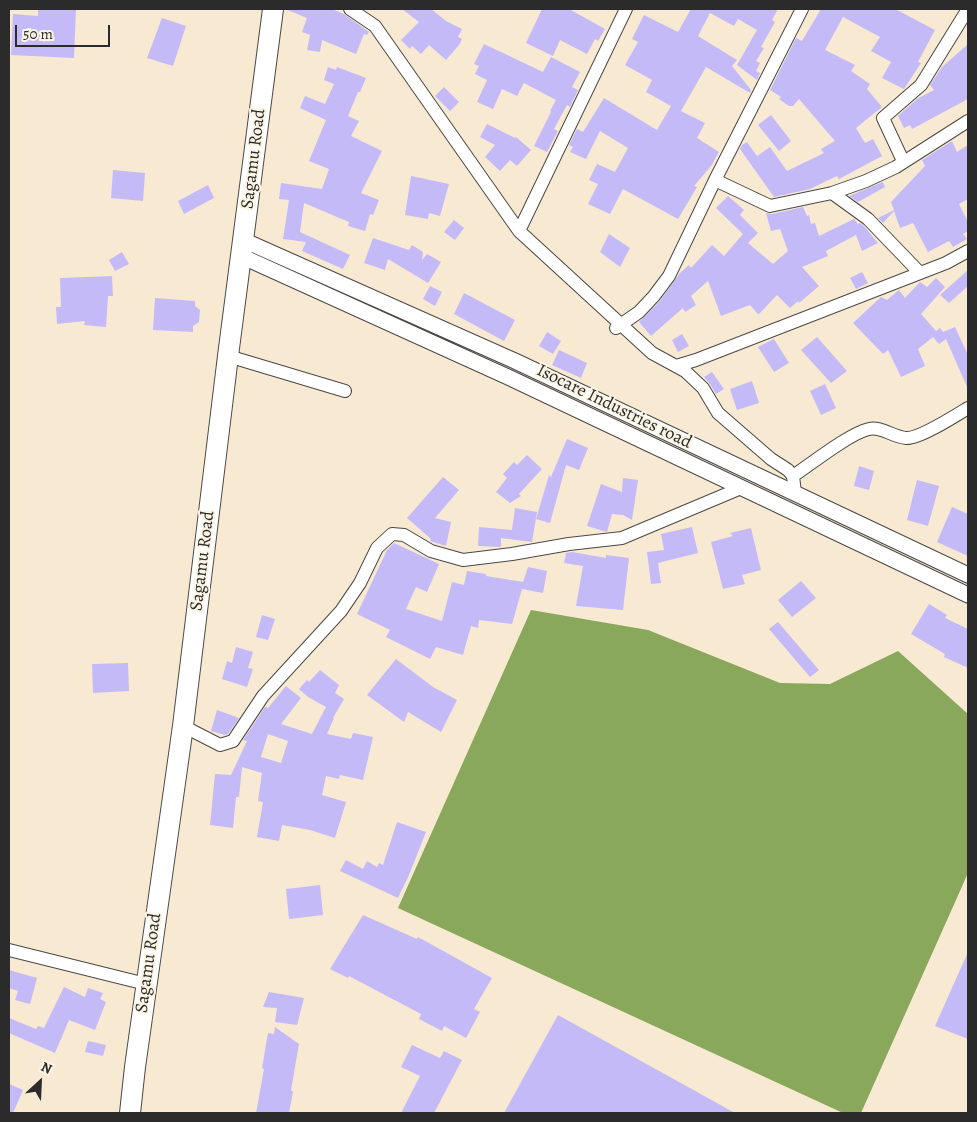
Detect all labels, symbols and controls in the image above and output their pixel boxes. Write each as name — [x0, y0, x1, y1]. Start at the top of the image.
scale bar — [18, 15, 112, 47]
text: 50 m — [23, 24, 53, 44]
street label: Sagamu Road — [237, 108, 271, 210]
street label: Isocare Industries road — [533, 360, 695, 454]
street label: Sagamu Road — [186, 510, 220, 612]
street label: Sagamu Road — [131, 912, 167, 1014]
north arrow — [15, 1057, 65, 1107]
text: N — [38, 1057, 55, 1079]

